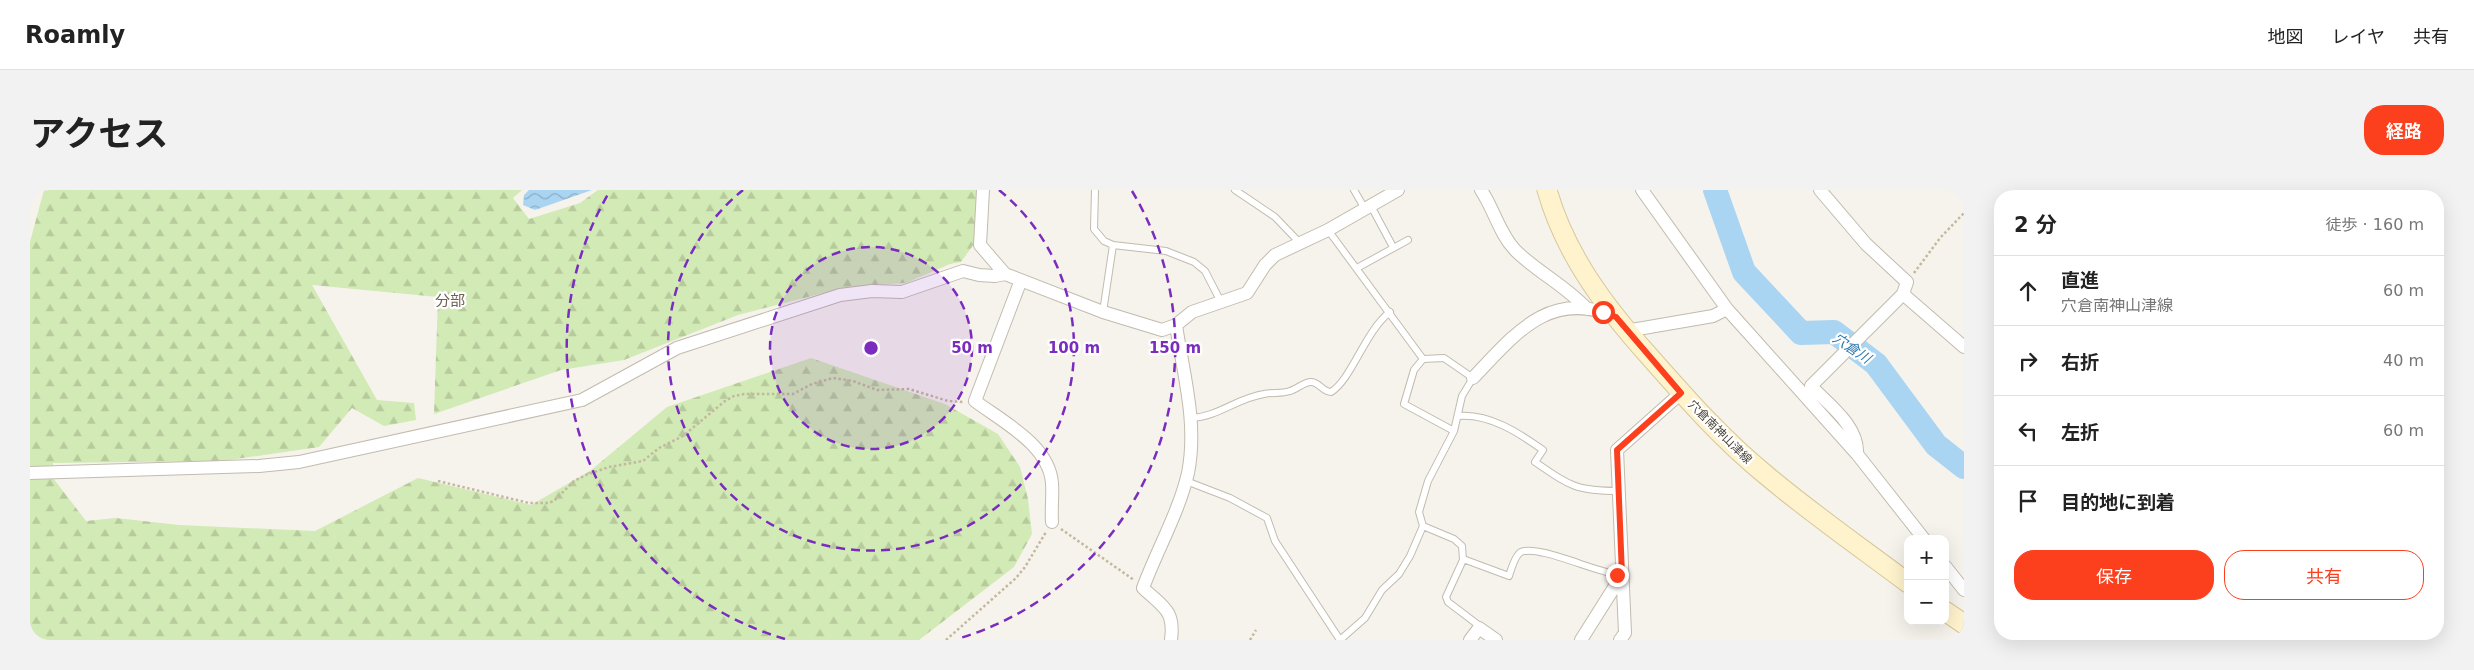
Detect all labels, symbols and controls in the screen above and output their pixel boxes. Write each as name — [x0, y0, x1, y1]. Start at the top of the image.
text: Roamly — [25, 21, 125, 49]
text: 地図 — [2268, 26, 2304, 47]
text: レイヤ — [2332, 26, 2385, 47]
text: 共有 — [2413, 26, 2449, 47]
button: 経路 — [2364, 105, 2444, 155]
text: アクセス — [30, 114, 168, 154]
text: 2 分 — [2014, 213, 2057, 237]
text: 徒歩 · 160 m — [2326, 215, 2424, 234]
text: 直進 — [2061, 269, 2099, 291]
icon: ahead — [2014, 277, 2042, 305]
text: 60 m — [2383, 281, 2424, 300]
district label: 分部 — [435, 292, 465, 310]
text: 穴倉南神山津線 — [2061, 296, 2173, 315]
route start — [1592, 301, 1615, 324]
water label: 穴倉川 — [1830, 330, 1876, 367]
centre of rings — [862, 339, 880, 357]
text: 50 m — [951, 339, 993, 357]
text: 100 m — [1048, 339, 1100, 357]
text: 150 m — [1149, 339, 1201, 357]
icon: right — [2014, 347, 2042, 375]
text: 右折 — [2061, 351, 2099, 373]
text: 40 m — [2383, 351, 2424, 370]
street label: 穴倉南神山津線 — [1685, 397, 1755, 467]
icon: left — [2014, 417, 2042, 445]
text: 左折 — [2061, 421, 2099, 443]
text: 60 m — [2383, 421, 2424, 440]
icon: arrive — [2014, 487, 2042, 515]
text: 目的地に到着 — [2061, 491, 2175, 513]
map controls — [1904, 535, 1949, 625]
button: + — [1904, 535, 1949, 580]
button: 保存 — [2014, 550, 2214, 600]
button: 共有 — [2224, 550, 2424, 600]
route end — [1606, 564, 1629, 587]
button: − — [1904, 580, 1949, 625]

